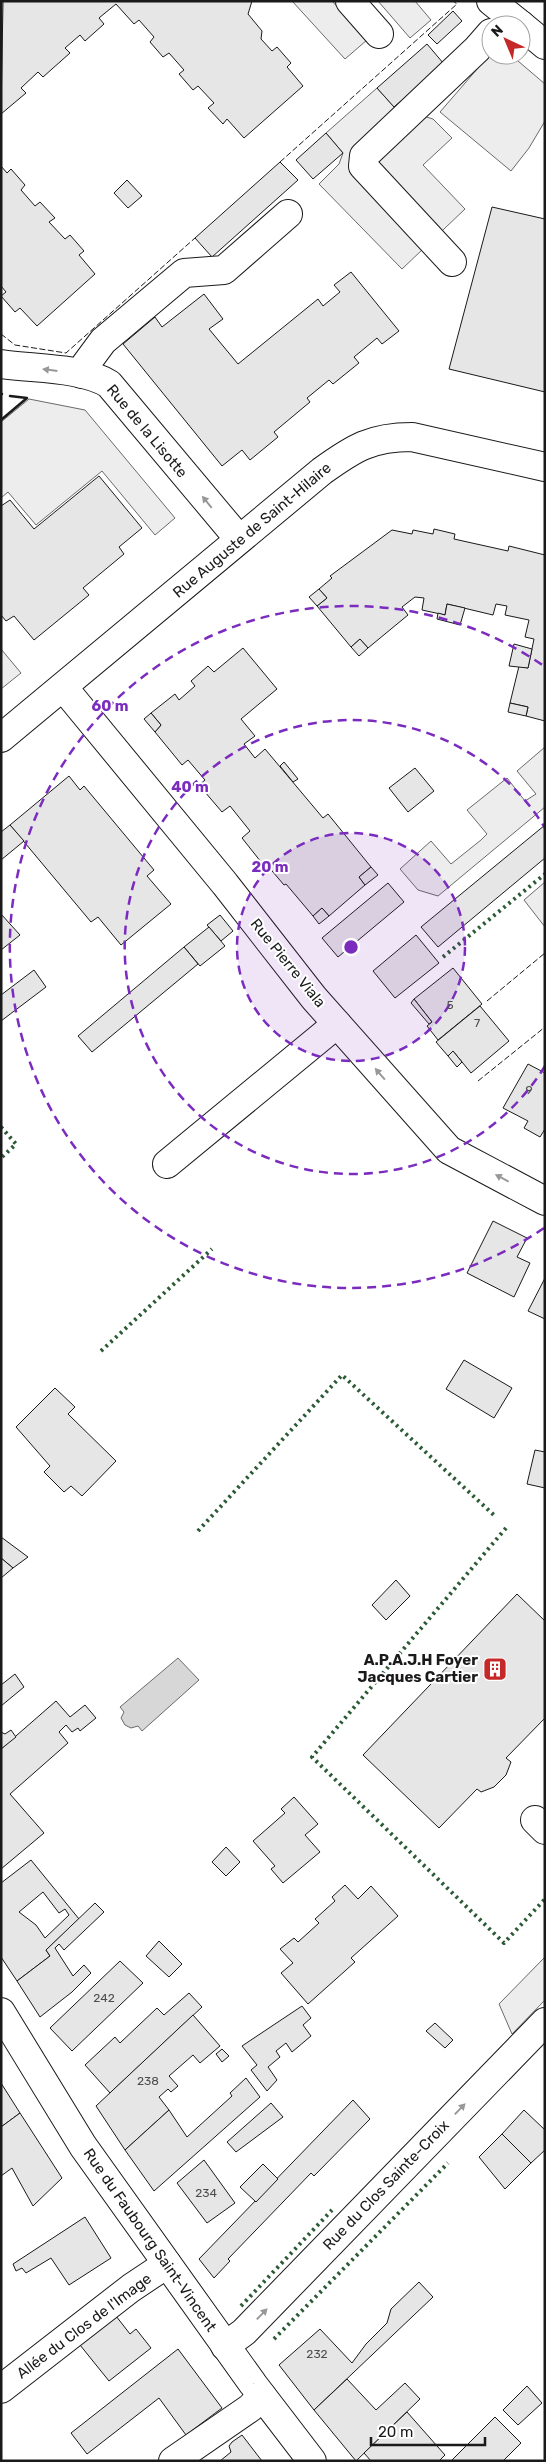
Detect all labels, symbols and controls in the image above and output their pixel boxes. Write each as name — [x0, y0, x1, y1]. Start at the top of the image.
north arrow — [481, 15, 531, 65]
text: N — [488, 21, 507, 41]
one-way arrow — [42, 366, 58, 374]
street label: Rue de la Lisotte — [103, 381, 191, 481]
street label: Rue Auguste de Saint-Hilaire — [169, 458, 335, 602]
one-way arrow — [201, 496, 212, 509]
text: 60 m — [92, 697, 128, 715]
text: 40 m — [171, 778, 209, 796]
text: 20 m — [252, 858, 288, 876]
street label: Rue Pierre Viala — [247, 915, 329, 1011]
centre of rings — [342, 938, 360, 956]
house number: 5 — [446, 998, 454, 1012]
house number: 7 — [474, 1016, 480, 1030]
one-way arrow — [374, 1068, 385, 1081]
house number: 9 — [525, 1083, 533, 1097]
one-way arrow — [494, 1174, 509, 1182]
place label: A.P.A.J.H Foyer Jacques Cartier — [358, 1651, 478, 1686]
building icon: A.P.A.J.H Foyer Jacques Cartier — [482, 1656, 508, 1682]
house number: 242 — [93, 1991, 115, 2005]
house number: 238 — [137, 2074, 159, 2088]
one-way arrow — [454, 2103, 466, 2115]
street label: Rue du Clos Sainte-Croix — [319, 2116, 453, 2254]
street label: Rue du Faubourg Saint-Vincent — [80, 2145, 220, 2335]
house number: 234 — [195, 2186, 217, 2200]
street label: Allée du Clos de l'Image — [13, 2269, 155, 2383]
one-way arrow — [256, 2308, 268, 2320]
house number: 232 — [306, 2347, 328, 2361]
scale bar — [371, 2414, 485, 2446]
text: 20 m — [378, 2423, 413, 2441]

